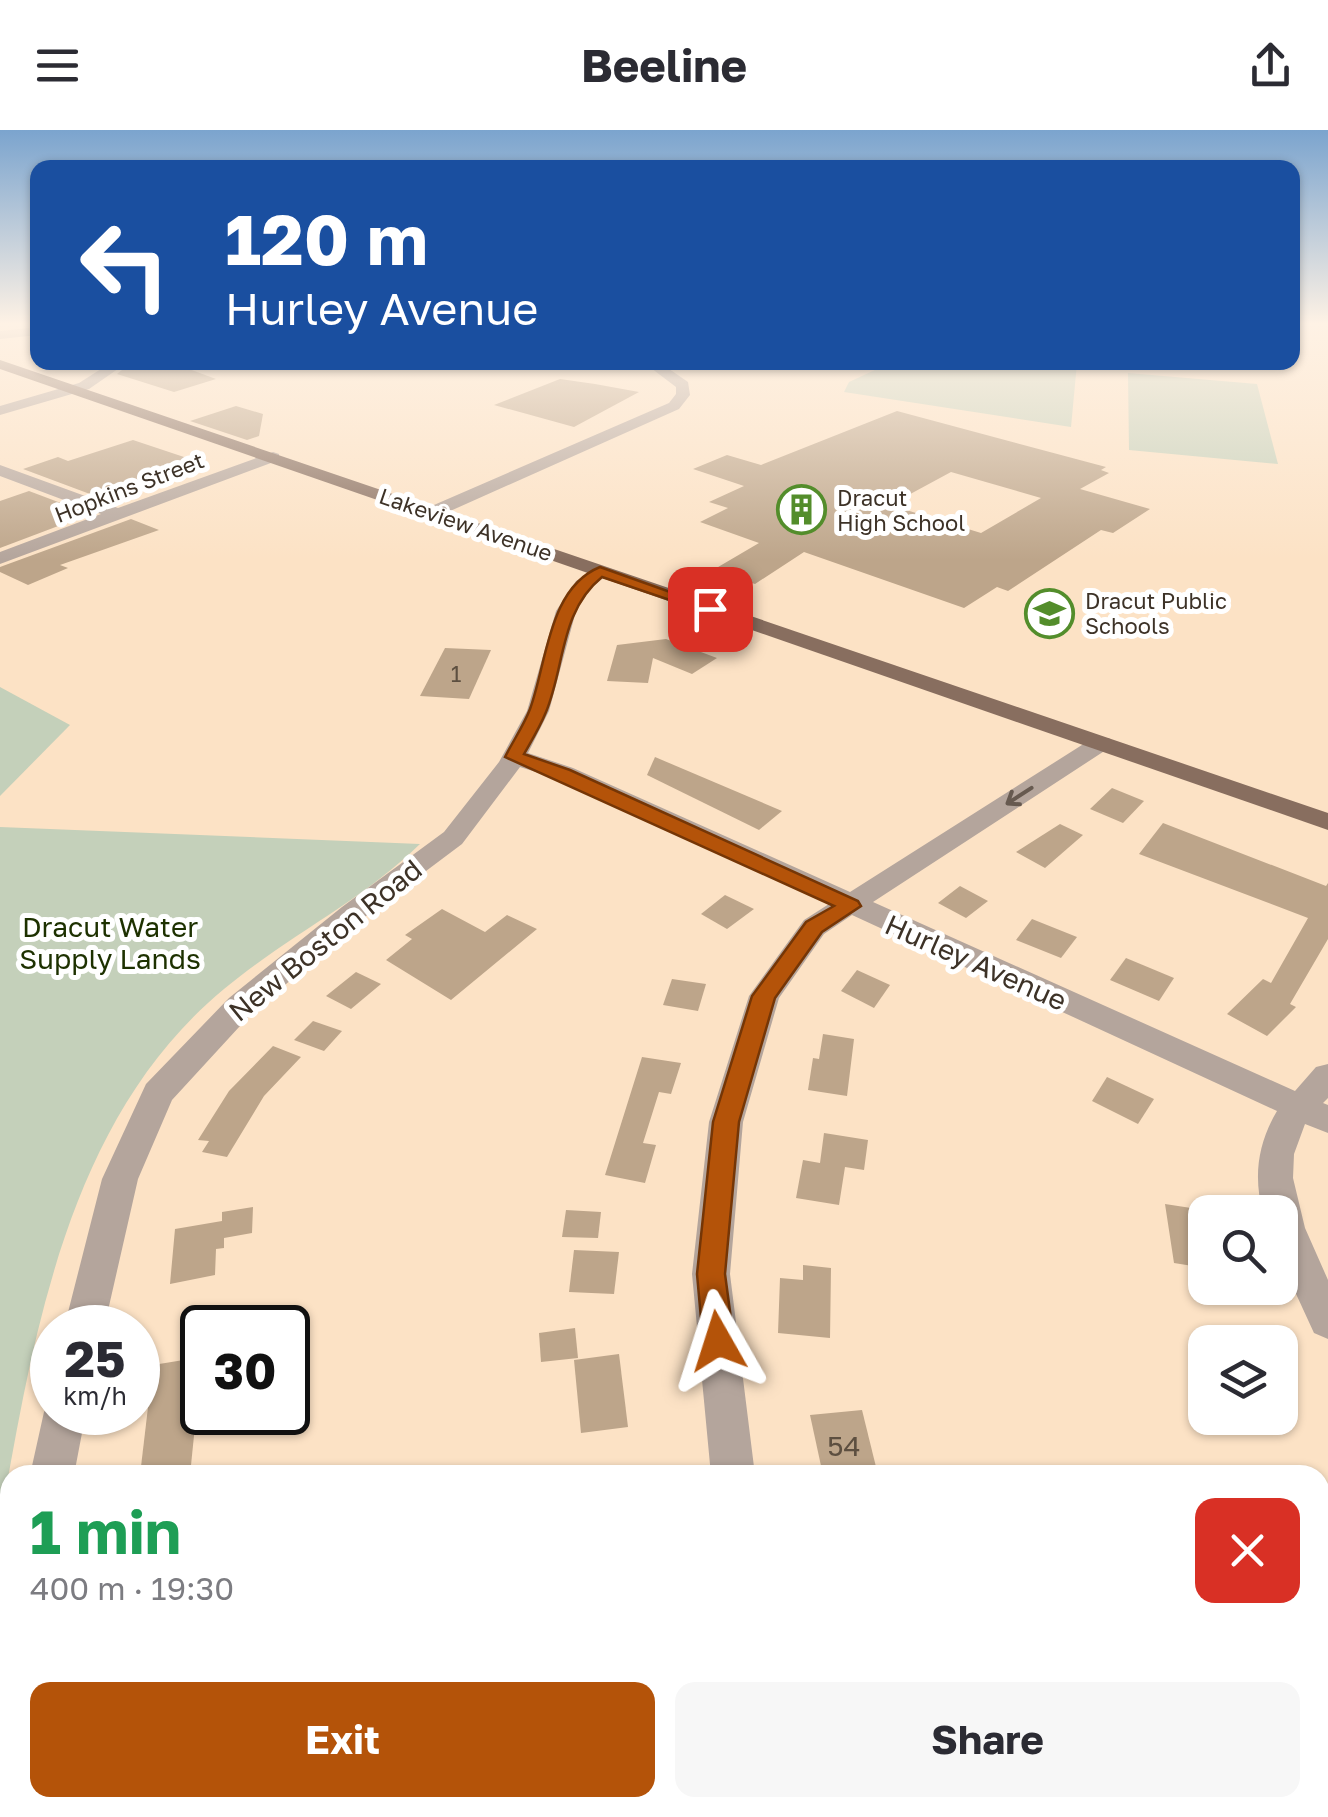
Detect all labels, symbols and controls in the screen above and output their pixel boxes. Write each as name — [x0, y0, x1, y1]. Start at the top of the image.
icon: menu — [30, 38, 85, 93]
text: Beeline — [581, 38, 747, 92]
icon: share — [1243, 38, 1298, 93]
text: 120 m — [225, 196, 428, 280]
icon: left — [60, 200, 190, 330]
text: Hurley Avenue — [225, 281, 538, 335]
street label: Hopkins Street — [51, 446, 207, 528]
street label: Lakeview Avenue — [376, 482, 556, 566]
building icon: Dracut High School — [776, 484, 828, 536]
place label: Dracut High School — [837, 484, 965, 536]
pin — [668, 567, 753, 652]
icon: arrive — [683, 582, 738, 637]
school or university icon: Dracut Public Schools — [1024, 587, 1076, 639]
place label: Dracut Public Schools — [1085, 587, 1227, 639]
house number: 1 — [451, 660, 462, 687]
one-way arrow — [1005, 785, 1034, 806]
street label: New Boston Road — [222, 852, 428, 1028]
street label: Hurley Avenue — [880, 907, 1072, 1017]
park label: Dracut Water Supply Lands — [19, 910, 201, 975]
map controls — [1188, 1195, 1298, 1435]
button: search — [1188, 1195, 1298, 1305]
position arrow — [666, 1289, 770, 1393]
speed limit sign: 30 — [180, 1305, 310, 1435]
button: layers — [1188, 1325, 1298, 1435]
text: 25 — [64, 1328, 125, 1388]
text: km/h — [63, 1380, 127, 1411]
house number: 54 — [827, 1429, 861, 1462]
text: 1 min — [30, 1495, 181, 1567]
button: close — [1195, 1498, 1300, 1603]
text: 400 m · 19:30 — [30, 1569, 234, 1607]
button: Exit — [30, 1682, 655, 1797]
button: Share — [675, 1682, 1300, 1797]

